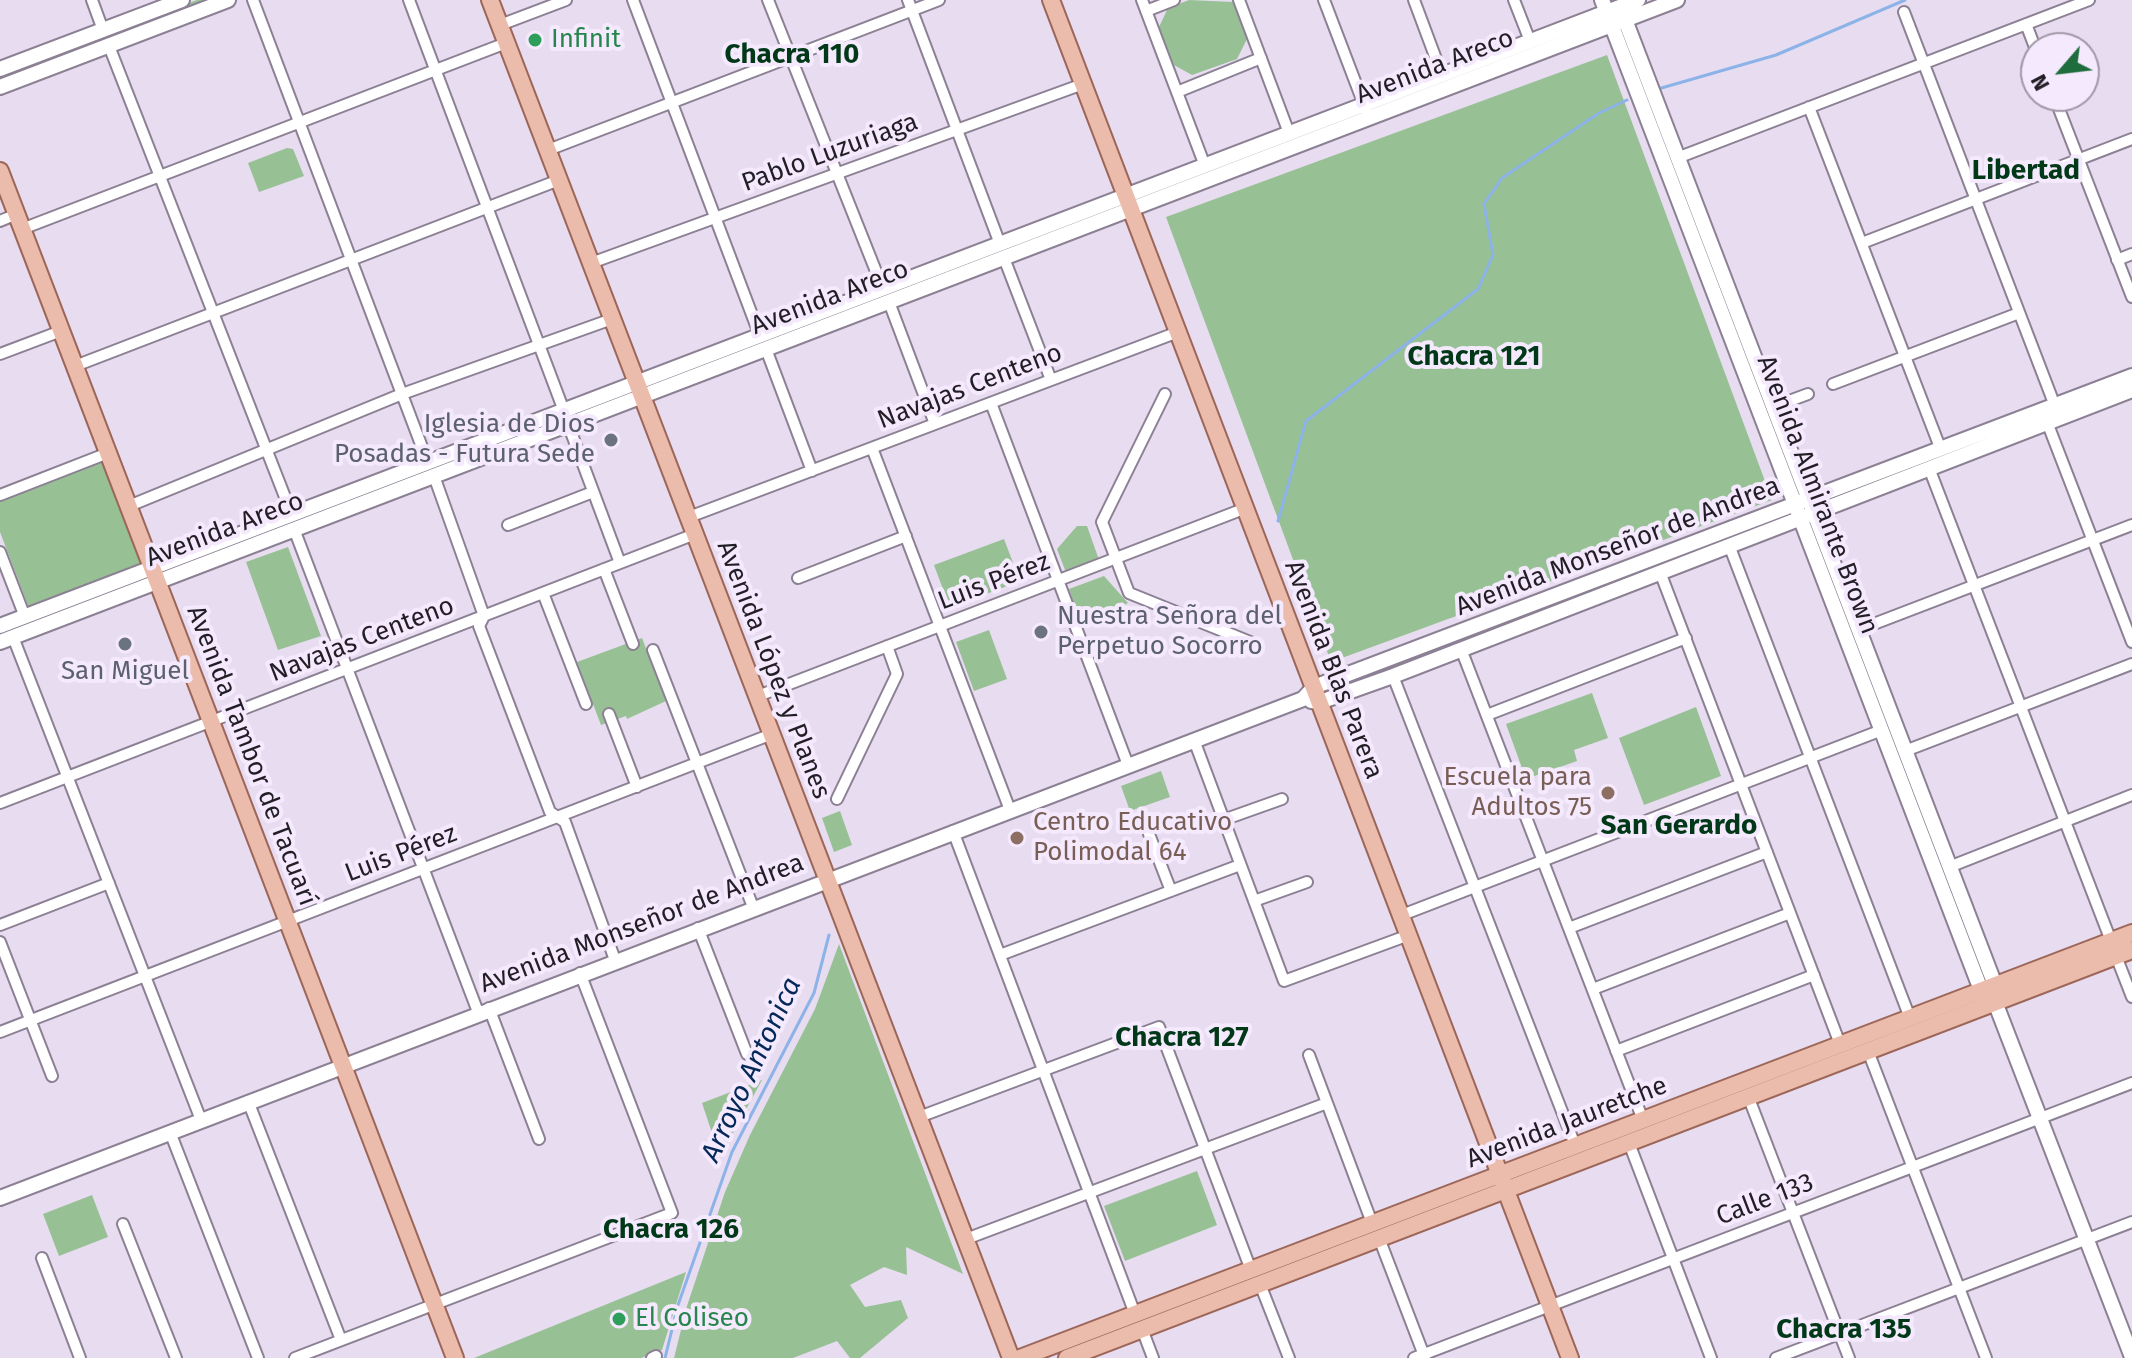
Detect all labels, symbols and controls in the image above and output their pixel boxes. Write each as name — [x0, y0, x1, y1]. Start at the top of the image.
street label: Avenida Areco — [1352, 23, 1518, 111]
place label: Infinit — [551, 24, 621, 56]
marker: Infinit — [526, 31, 544, 49]
north arrow — [2020, 32, 2100, 112]
district label: Chacra 110 — [725, 38, 859, 72]
text: N — [2025, 70, 2055, 95]
street label: Pablo Luzuriaga — [738, 107, 922, 199]
district label: Libertad — [1972, 154, 2080, 188]
street label: Avenida Areco — [747, 254, 913, 342]
street label: Navajas Centeno — [873, 337, 1067, 437]
district label: Chacra 121 — [1408, 340, 1540, 374]
street label: Avenida Almirante Brown — [1749, 351, 1885, 639]
place label: Iglesia de Dios Posadas - Futura Sede — [334, 409, 595, 470]
marker: Iglesia de Dios Posadas - Futura Sede — [602, 431, 620, 449]
street label: Avenida Monseñor de Andrea — [1451, 471, 1785, 623]
street label: Avenida Areco — [142, 486, 308, 574]
street label: Avenida López y Planes — [709, 537, 837, 803]
street label: Luis Pérez — [934, 546, 1054, 618]
street label: Avenida Blas Parera — [1277, 556, 1389, 784]
street label: Navajas Centeno — [265, 590, 459, 690]
place label: Nuestra Señora del Perpetuo Socorro — [1057, 601, 1282, 662]
street label: Avenida Tambor de Tacuarí — [179, 602, 323, 910]
marker: Nuestra Señora del Perpetuo Socorro — [1032, 623, 1050, 641]
marker: San Miguel — [116, 635, 134, 653]
place label: San Miguel — [61, 656, 189, 688]
place label: Escuela para Adultos 75 — [1443, 762, 1592, 824]
marker: Escuela para Adultos 75 — [1599, 784, 1617, 802]
place label: Centro Educativo Polimodal 64 — [1033, 807, 1232, 868]
district label: San Gerardo — [1601, 809, 1757, 843]
street label: Luis Pérez — [341, 818, 461, 890]
marker: Centro Educativo Polimodal 64 — [1008, 829, 1026, 847]
street label: Avenida Monseñor de Andrea — [475, 848, 809, 1000]
water label: Arroyo Antonica — [695, 972, 809, 1168]
district label: Chacra 127 — [1115, 1021, 1249, 1055]
street label: Avenida Jauretche — [1462, 1070, 1672, 1176]
street label: Calle 133 — [1712, 1167, 1818, 1233]
district label: Chacra 126 — [603, 1213, 739, 1247]
place label: El Coliseo — [635, 1303, 749, 1335]
marker: El Coliseo — [610, 1310, 628, 1328]
district label: Chacra 135 — [1776, 1313, 1912, 1347]

